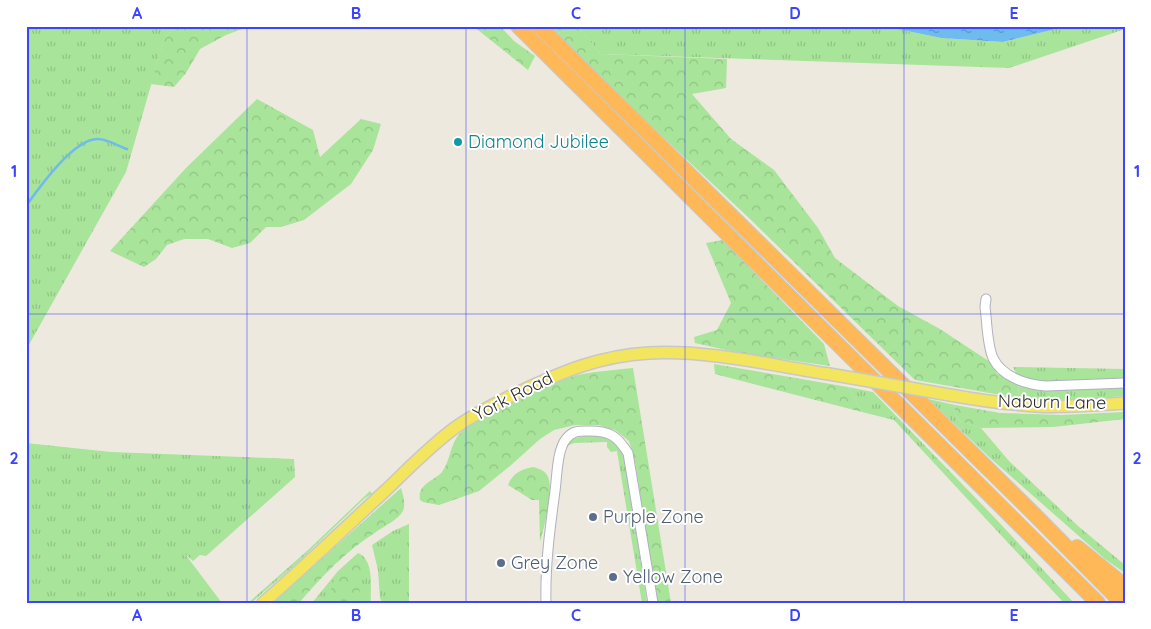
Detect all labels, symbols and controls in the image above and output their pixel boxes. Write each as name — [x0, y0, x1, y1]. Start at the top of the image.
text: A — [132, 3, 143, 23]
text: B — [351, 3, 361, 23]
text: C — [571, 3, 581, 23]
text: D — [789, 3, 801, 23]
text: E — [1009, 3, 1019, 23]
place label: Diamond Jubilee — [468, 130, 609, 153]
marker: Diamond Jubilee — [452, 136, 464, 148]
text: 1 — [11, 161, 17, 181]
text: 1 — [1134, 161, 1140, 181]
street label: York Road — [469, 366, 556, 425]
street label: Naburn Lane — [998, 389, 1106, 414]
text: 2 — [9, 448, 19, 468]
text: 2 — [1132, 448, 1142, 468]
place label: Purple Zone — [603, 505, 704, 528]
marker: Purple Zone — [587, 511, 599, 523]
place label: Grey Zone — [511, 551, 598, 574]
marker: Grey Zone — [495, 557, 507, 569]
place label: Yellow Zone — [623, 565, 723, 588]
marker: Yellow Zone — [607, 571, 619, 583]
text: A — [132, 605, 143, 625]
text: B — [351, 605, 361, 625]
text: C — [571, 605, 581, 625]
text: D — [789, 605, 801, 625]
text: E — [1009, 605, 1019, 625]

